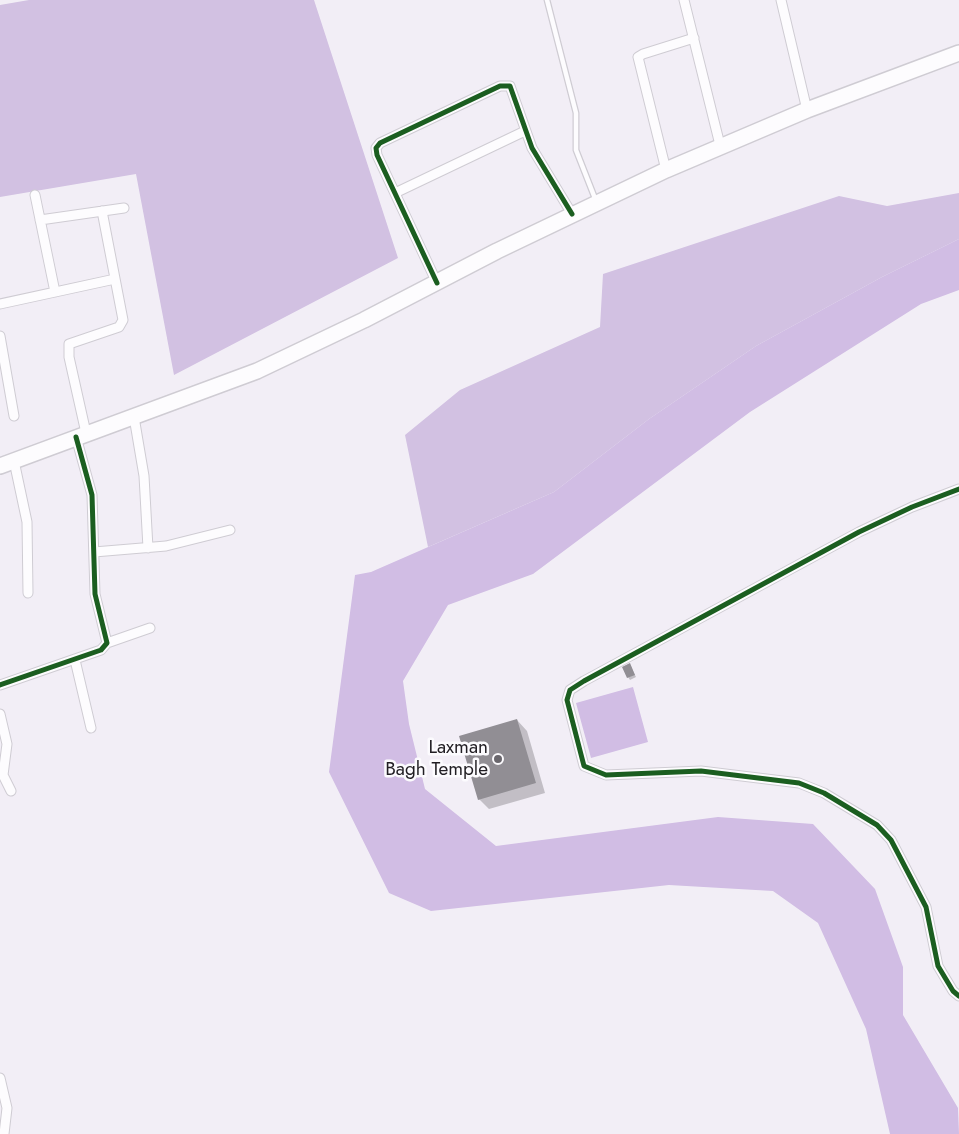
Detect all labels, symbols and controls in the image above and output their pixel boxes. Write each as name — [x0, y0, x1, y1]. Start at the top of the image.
place label: Laxman Bagh Temple — [385, 737, 488, 781]
marker: Laxman Bagh Temple — [492, 753, 504, 765]

